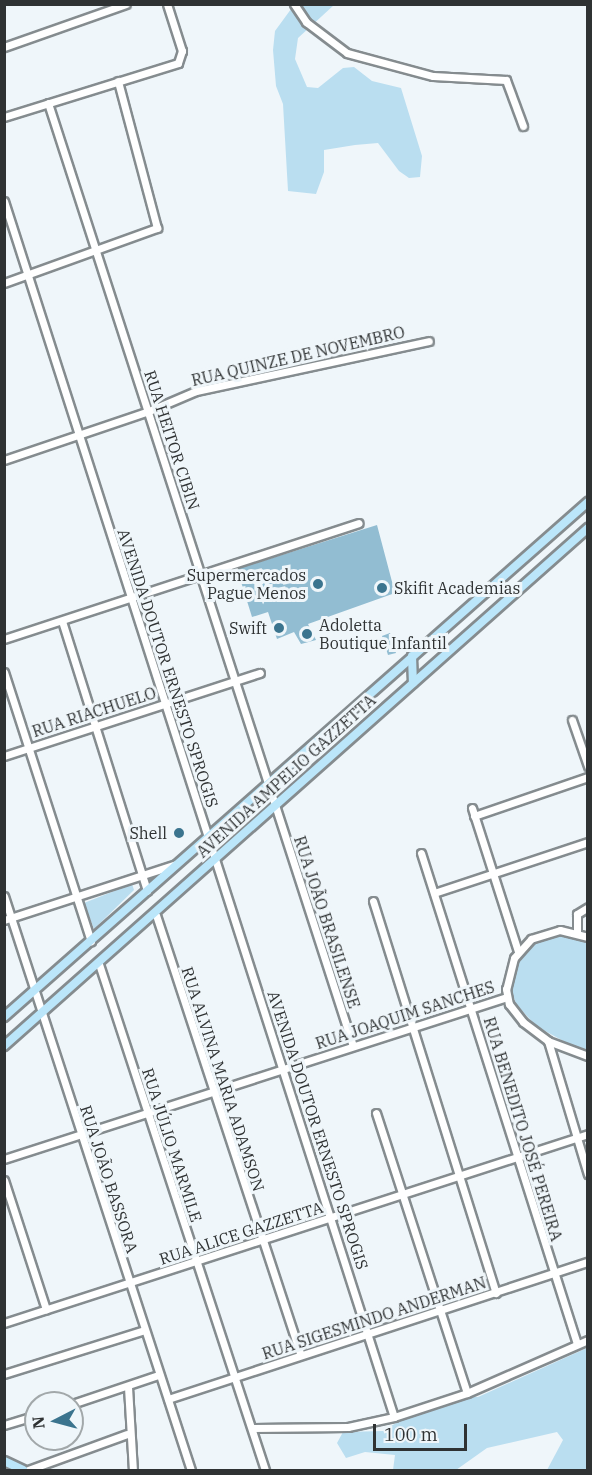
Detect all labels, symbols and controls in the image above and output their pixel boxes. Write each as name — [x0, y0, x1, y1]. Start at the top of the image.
street label: RUA QUINZE DE NOVEMBRO — [189, 322, 407, 390]
street label: RUA HEITOR CIBIN — [140, 368, 204, 512]
street label: AVENIDA DOUTOR ERNESTO SPROGIS — [114, 526, 222, 810]
place label: Supermercados Pague Menos — [187, 565, 306, 603]
marker: Supermercados Pague Menos — [311, 577, 325, 591]
place label: Skifit Academias — [394, 578, 520, 598]
marker: Skifit Academias — [375, 581, 389, 595]
place label: Adoletta Boutique Infantil — [319, 615, 447, 653]
place label: Swift — [229, 618, 267, 638]
marker: Swift — [272, 621, 286, 635]
marker: Adoletta Boutique Infantil — [300, 627, 314, 641]
street label: RUA RIACHUELO — [30, 683, 158, 741]
street label: AVENIDA AMPELIO GAZZETTA — [193, 691, 379, 861]
place label: Shell — [129, 823, 167, 843]
marker: Shell — [172, 826, 186, 840]
street label: RUA JOÃO BRASILENSE — [290, 833, 364, 1011]
street label: RUA ALVINA MARIA ADAMSON — [178, 964, 268, 1194]
street label: RUA JOAQUIM SANCHES — [313, 977, 497, 1053]
street label: AVENIDA DOUTOR ERNESTO SPROGIS — [264, 988, 372, 1272]
street label: RUA BENEDITO JOSÉ PEREIRA — [480, 1015, 566, 1243]
street label: RUA JÚLIO MARMILE — [138, 1066, 206, 1224]
street label: RUA JOÃO BASSORA — [76, 1103, 142, 1255]
street label: RUA ALICE GAZZETTA — [157, 1197, 325, 1269]
street label: RUA SIGESMINDO ANDERMAN — [260, 1273, 488, 1363]
north arrow — [24, 1391, 84, 1451]
scale bar — [376, 1412, 470, 1450]
text: N — [27, 1415, 49, 1430]
text: 100 m — [384, 1423, 438, 1446]

